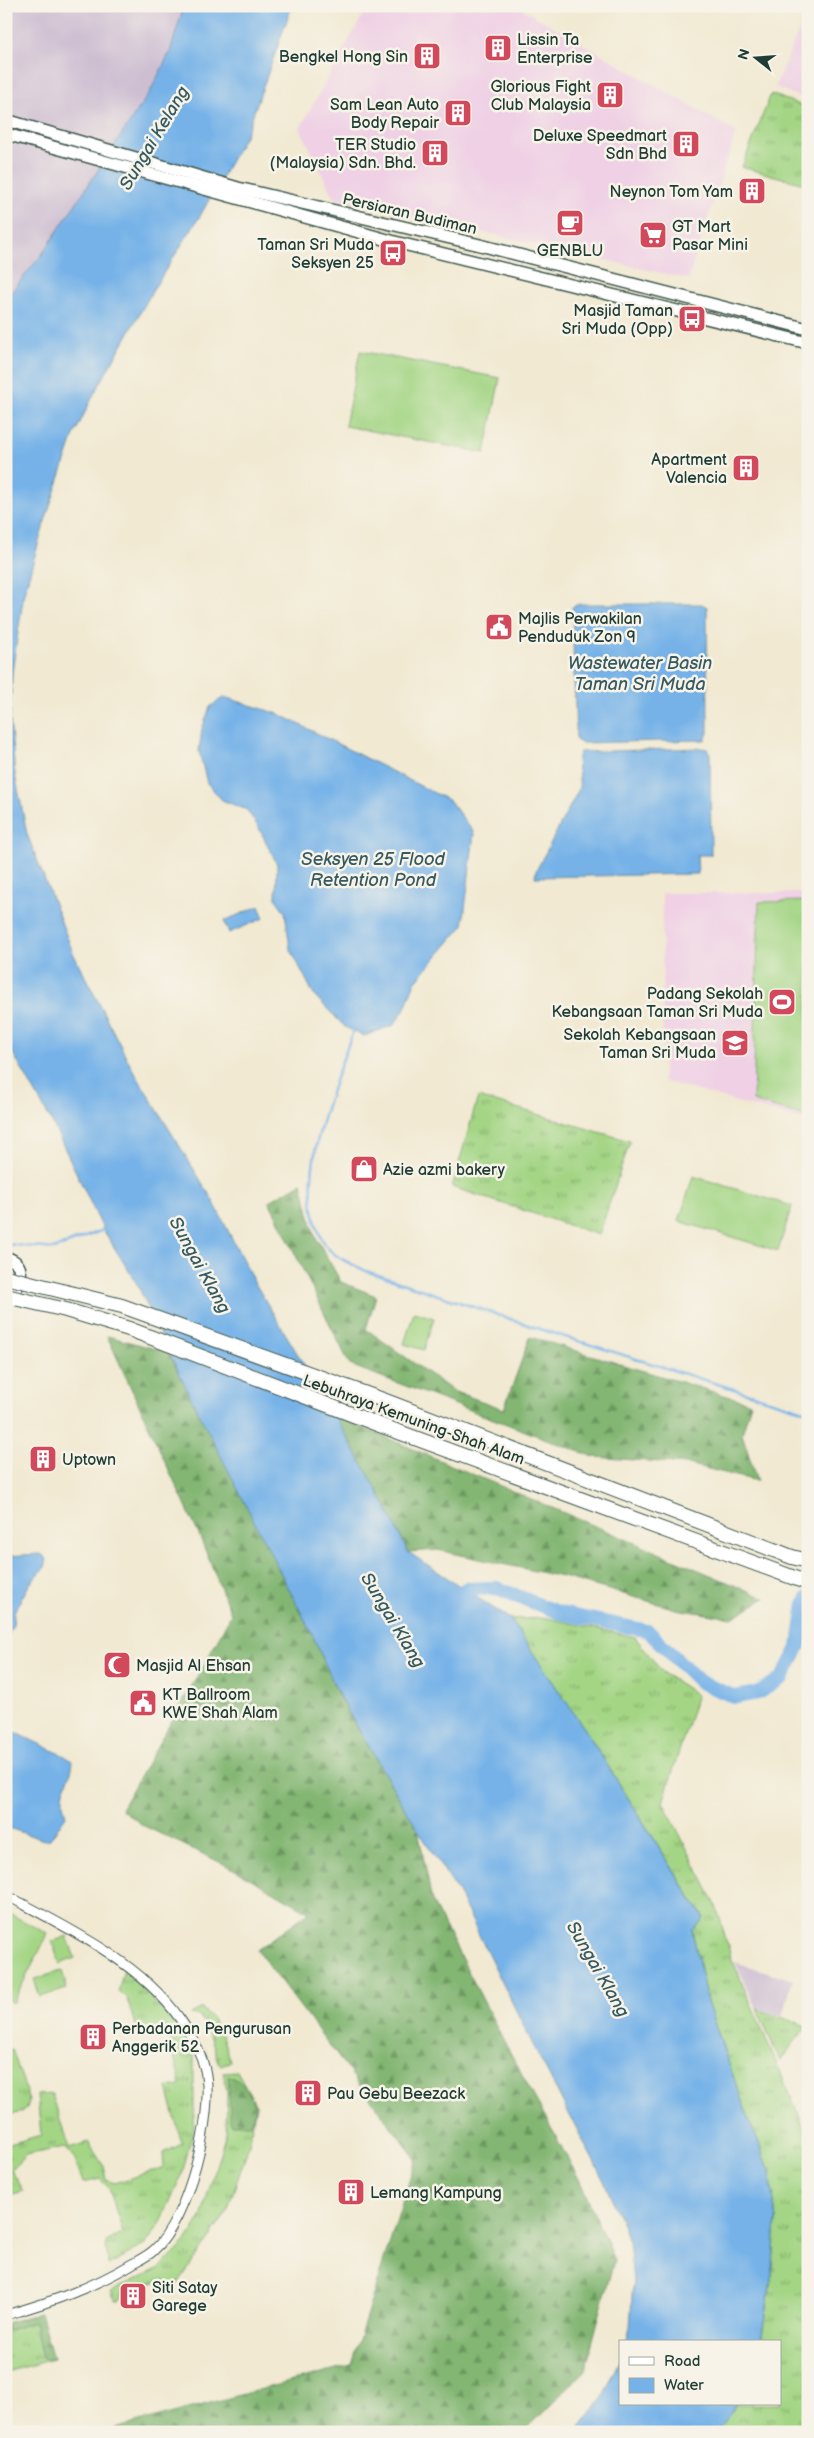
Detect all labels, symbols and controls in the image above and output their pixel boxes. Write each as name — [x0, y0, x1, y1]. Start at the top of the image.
place label: Lissin Ta Enterprise — [517, 31, 593, 68]
north arrow — [732, 32, 782, 82]
building icon: Lissin Ta Enterprise — [483, 33, 513, 63]
building icon: Bengkel Hong Sin — [412, 41, 442, 71]
text: N — [734, 47, 754, 62]
place label: Bengkel Hong Sin — [279, 48, 408, 67]
place label: Glorious Fight Club Malaysia — [491, 78, 591, 115]
building icon: Glorious Fight Club Malaysia — [595, 80, 625, 110]
water label: Sungai Kelang — [115, 83, 194, 194]
place label: Sam Lean Auto Body Repair — [330, 96, 439, 133]
building icon: Sam Lean Auto Body Repair — [443, 98, 473, 128]
place label: Deluxe Speedmart Sdn Bhd — [533, 127, 667, 164]
building icon: Deluxe Speedmart Sdn Bhd — [671, 129, 701, 159]
place label: TER Studio (Malaysia) Sdn. Bhd. — [270, 136, 416, 173]
building icon: TER Studio (Malaysia) Sdn. Bhd. — [420, 138, 450, 168]
building icon: Neynon Tom Yam — [737, 176, 767, 206]
place label: Neynon Tom Yam — [610, 183, 733, 202]
street label: Persiaran Budiman — [341, 190, 479, 239]
cafe icon: GENBLU — [555, 208, 585, 238]
place label: GT Mart Pasar Mini — [672, 218, 748, 255]
supermarket icon: GT Mart Pasar Mini — [638, 220, 668, 250]
place label: Taman Sri Muda Seksyen 25 — [257, 236, 374, 273]
bus stop icon: Taman Sri Muda Seksyen 25 — [378, 238, 408, 268]
place label: GENBLU — [537, 242, 603, 261]
place label: Masjid Taman Sri Muda (Opp) — [562, 302, 673, 339]
bus stop icon: Masjid Taman Sri Muda (Opp) — [677, 304, 707, 334]
place label: Apartment Valencia — [651, 451, 727, 488]
building icon: Apartment Valencia — [731, 453, 761, 483]
place label: Majlis Perwakilan Penduduk Zon 9 — [518, 610, 642, 647]
public building icon: Majlis Perwakilan Penduduk Zon 9 — [484, 612, 514, 642]
water label: Wastewater Basin Taman Sri Muda — [568, 653, 712, 695]
water label: Seksyen 25 Flood Retention Pond — [301, 849, 446, 891]
place label: Padang Sekolah Kebangsaan Taman Sri Muda — [551, 985, 763, 1022]
sports icon: Padang Sekolah Kebangsaan Taman Sri Muda — [767, 987, 797, 1017]
place label: Sekolah Kebangsaan Taman Sri Muda — [563, 1026, 716, 1063]
school or university icon: Sekolah Kebangsaan Taman Sri Muda — [720, 1028, 750, 1058]
shop icon: Azie azmi bakery — [349, 1154, 379, 1184]
place label: Azie azmi bakery — [383, 1161, 506, 1180]
water label: Sungai Klang — [164, 1213, 235, 1317]
street label: Lebuhraya Kemuning-Shah Alam — [300, 1371, 527, 1469]
building icon: Uptown — [28, 1444, 58, 1474]
place label: Uptown — [62, 1451, 116, 1470]
water label: Sungai Klang — [356, 1569, 429, 1672]
mosque icon: Masjid Al Ehsan — [102, 1650, 132, 1680]
place label: Masjid Al Ehsan — [136, 1657, 251, 1676]
place label: KT Ballroom KWE Shah Alam — [162, 1686, 278, 1723]
public building icon: KT Ballroom KWE Shah Alam — [128, 1688, 158, 1718]
water label: Sungai Klang — [562, 1918, 633, 2021]
place label: Perbadanan Pengurusan Anggerik 52 — [112, 2020, 291, 2057]
building icon: Perbadanan Pengurusan Anggerik 52 — [78, 2022, 108, 2052]
building icon: Pau Gebu Beezack — [293, 2078, 323, 2108]
place label: Pau Gebu Beezack — [327, 2085, 465, 2104]
building icon: Lemang Kampung — [336, 2177, 366, 2207]
place label: Lemang Kampung — [370, 2184, 502, 2203]
place label: Siti Satay Garege — [152, 2279, 218, 2316]
building icon: Siti Satay Garege — [118, 2281, 148, 2311]
legend — [619, 2340, 782, 2406]
text: Road — [664, 2352, 700, 2371]
text: Water — [664, 2376, 704, 2395]

